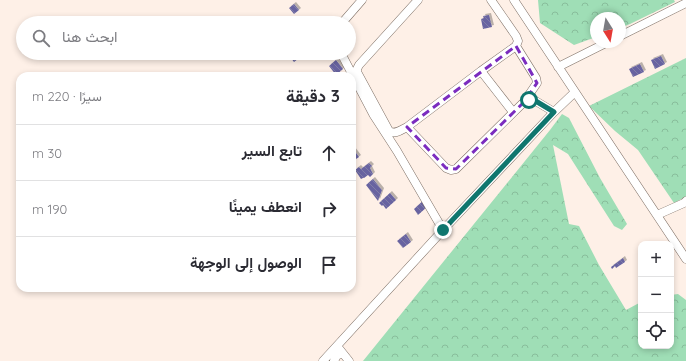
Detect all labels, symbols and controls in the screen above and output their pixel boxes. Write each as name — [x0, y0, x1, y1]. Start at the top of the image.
north arrow — [590, 12, 626, 48]
search box — [16, 16, 356, 60]
icon: search — [30, 27, 52, 49]
text: ابحث هنا — [62, 27, 118, 46]
text: 3 دقيقة — [286, 85, 340, 106]
text: سيرًا · 220 m — [32, 88, 102, 104]
route start — [520, 91, 538, 109]
text: تابع السير — [242, 141, 302, 160]
icon: ahead — [318, 142, 340, 164]
text: 30 m — [32, 145, 62, 161]
text: انعطف يمينًا — [229, 197, 302, 216]
icon: right — [318, 198, 340, 220]
text: 190 m — [32, 201, 67, 217]
route end — [434, 221, 452, 239]
map controls — [638, 241, 674, 349]
button: + — [638, 241, 674, 277]
text: الوصول إلى الوجهة — [190, 253, 302, 272]
icon: arrive — [318, 254, 340, 276]
button: − — [638, 277, 674, 313]
button: locate — [638, 313, 674, 349]

